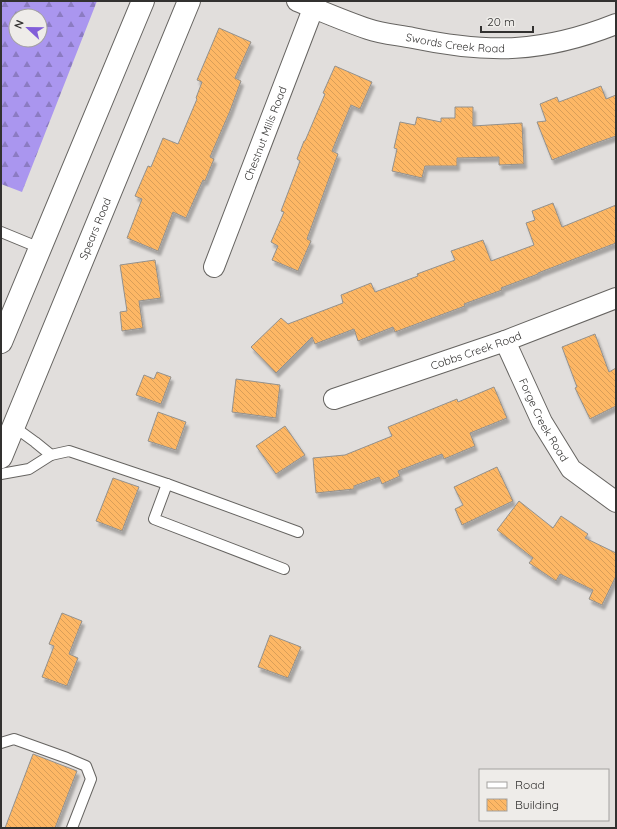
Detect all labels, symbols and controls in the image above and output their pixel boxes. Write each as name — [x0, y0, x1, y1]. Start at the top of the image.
north arrow — [8, 8, 48, 48]
scale bar — [481, 8, 533, 34]
text: 20 m — [487, 14, 515, 29]
text: N — [11, 18, 27, 31]
street label: Swords Creek Road — [405, 30, 505, 55]
street label: Chestnut Mills Road — [241, 84, 290, 183]
street label: Spears Road — [76, 196, 114, 262]
street label: Cobbs Creek Road — [429, 328, 523, 373]
street label: Forge Creek Road — [516, 376, 572, 464]
legend — [479, 769, 609, 821]
text: Road — [515, 777, 545, 792]
text: Building — [515, 797, 559, 812]

